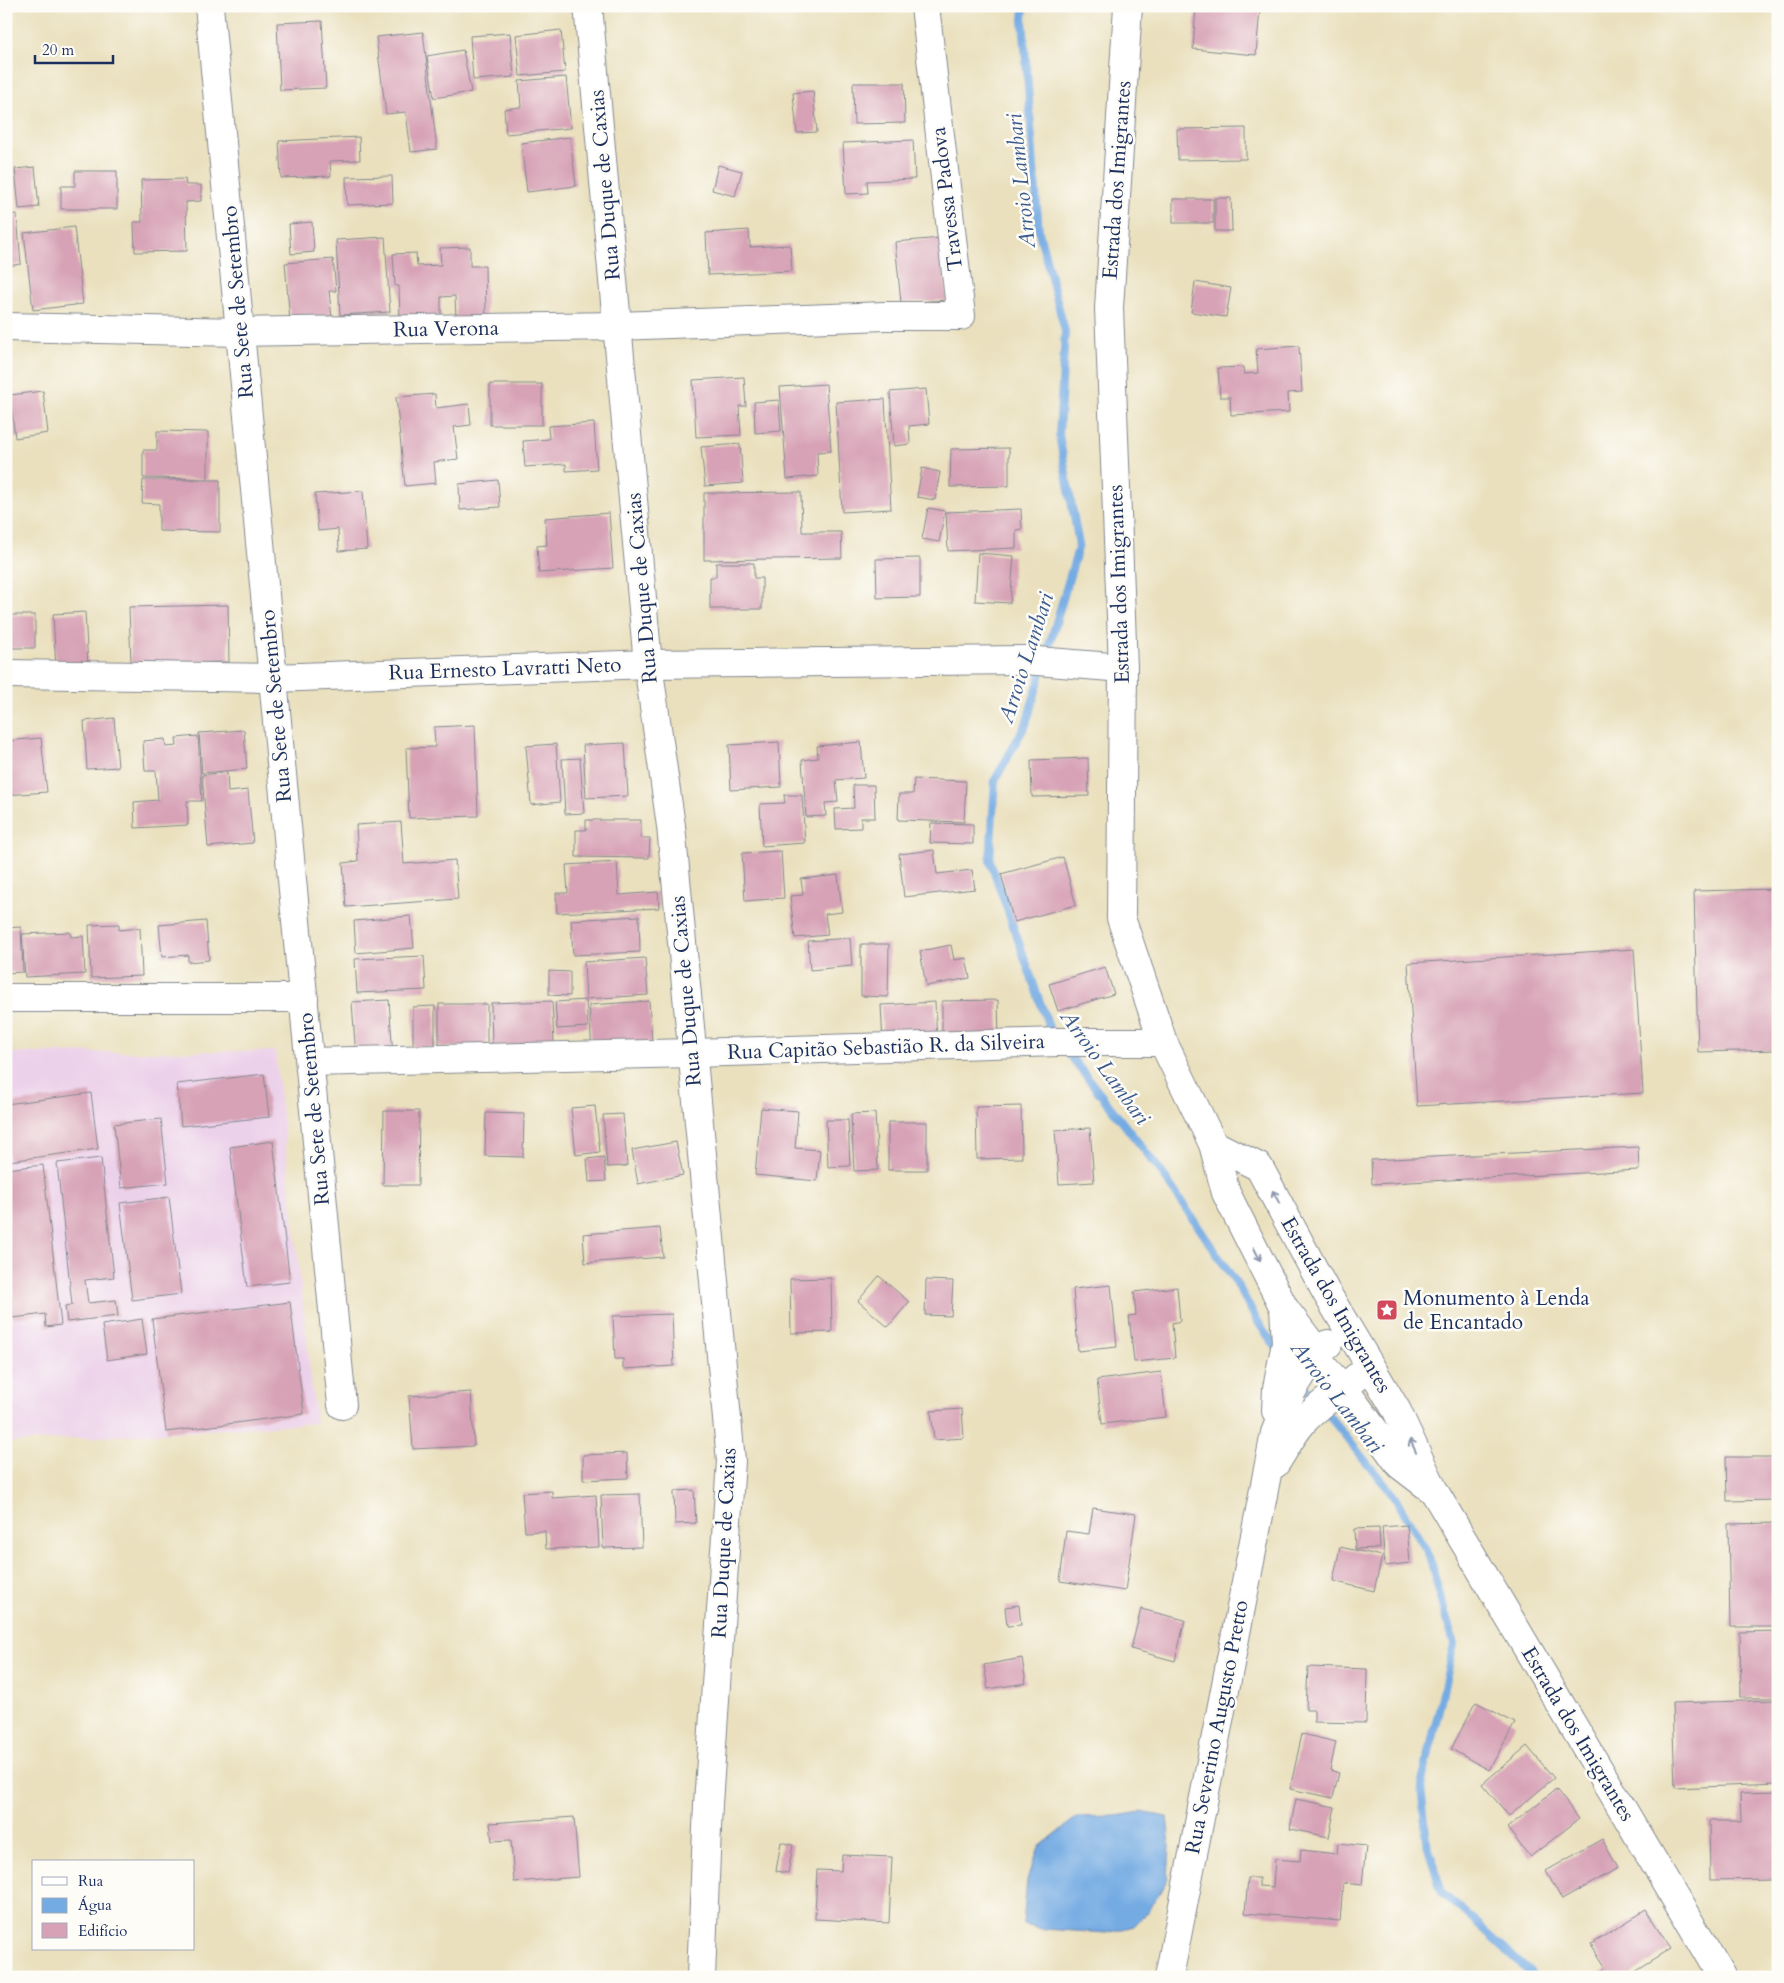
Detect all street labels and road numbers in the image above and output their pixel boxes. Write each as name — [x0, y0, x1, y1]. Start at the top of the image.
street label: Estrada dos Imigrantes — [1096, 80, 1138, 280]
street label: Rua Duque de Caxias — [582, 88, 628, 282]
street label: Travessa Padova — [924, 125, 970, 273]
street label: Rua Sete de Setembro — [215, 204, 261, 400]
street label: Rua Verona — [393, 314, 499, 344]
street label: Estrada dos Imigrantes — [1101, 484, 1137, 684]
street label: Rua Duque de Caxias — [619, 491, 665, 685]
street label: Rua Sete de Setembro — [253, 608, 299, 804]
street label: Rua Ernesto Lavratti Neto — [388, 650, 622, 688]
street label: Rua Duque de Caxias — [663, 894, 709, 1088]
street label: Rua Sete de Setembro — [291, 1011, 337, 1207]
street label: Rua Capitão Sebastião R. da Silveira — [727, 1027, 1045, 1067]
street label: Estrada dos Imigrantes — [1274, 1212, 1398, 1398]
street label: Rua Duque de Caxias — [705, 1447, 743, 1639]
street label: Rua Severino Augusto Pretto — [1178, 1598, 1256, 1856]
street label: Estrada dos Imigrantes — [1514, 1641, 1642, 1827]

